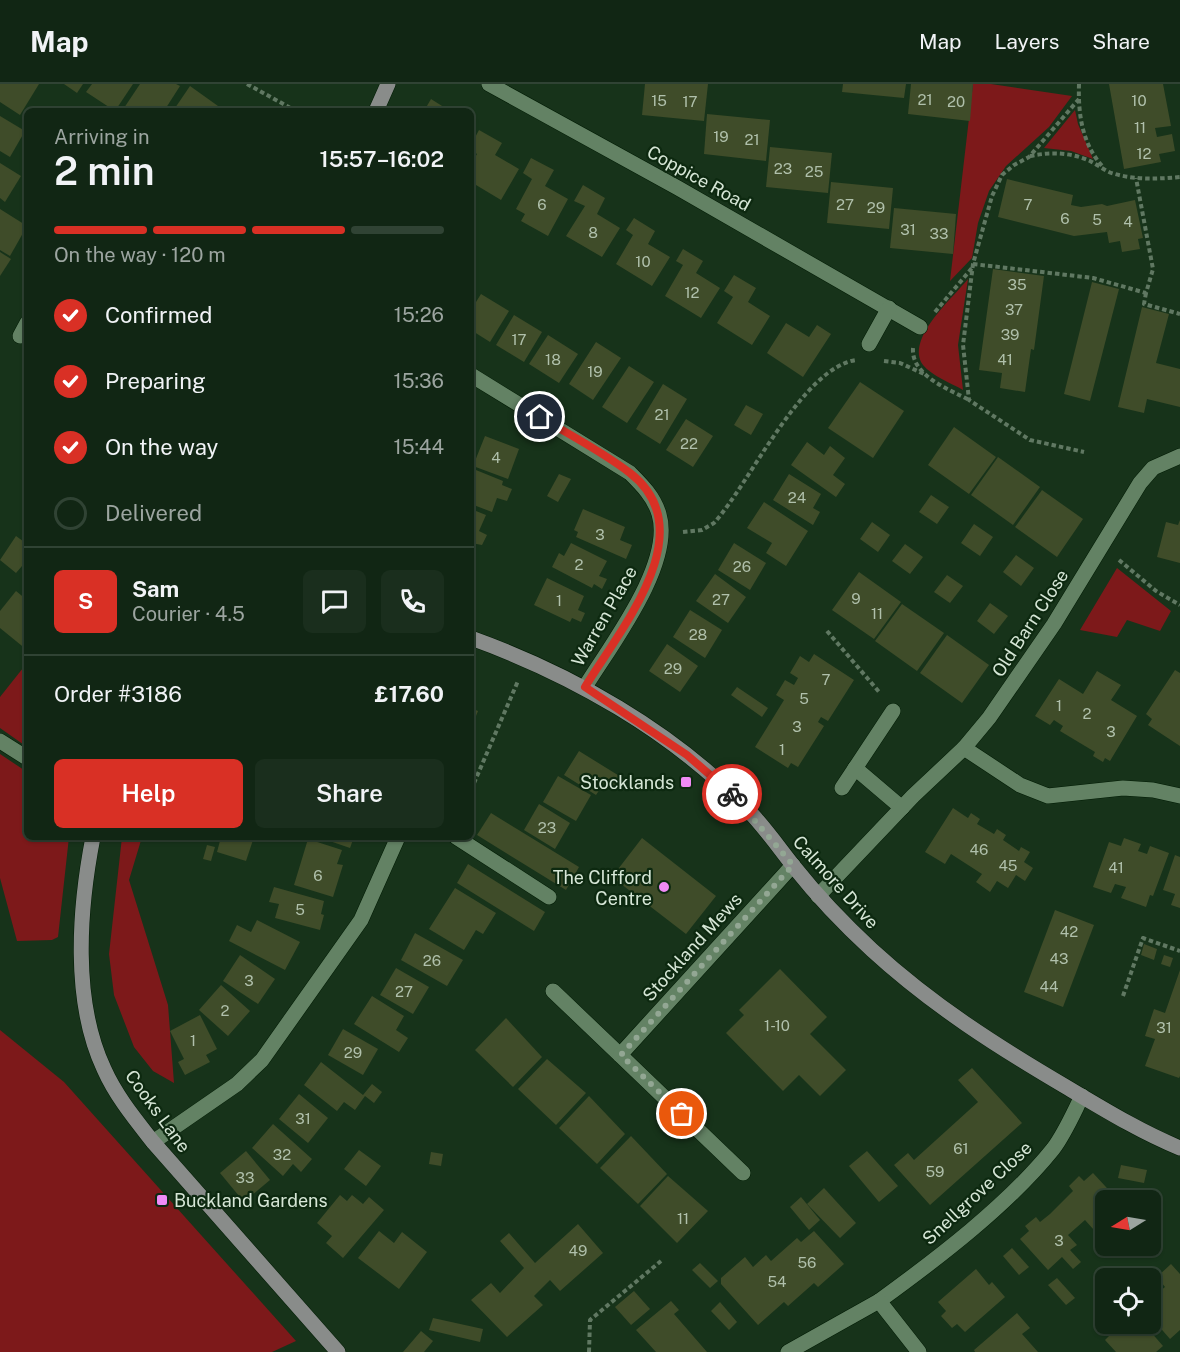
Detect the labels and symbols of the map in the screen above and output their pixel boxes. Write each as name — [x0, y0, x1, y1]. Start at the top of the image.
house number: 21 — [917, 91, 933, 108]
house number: 15 — [651, 92, 667, 109]
house number: 10 — [1131, 92, 1147, 109]
house number: 17 — [682, 93, 698, 110]
house number: 20 — [947, 93, 965, 110]
house number: 11 — [1134, 119, 1146, 136]
house number: 19 — [713, 128, 729, 145]
house number: 21 — [744, 131, 760, 148]
street label: Coppice Road — [644, 141, 754, 215]
house number: 12 — [1136, 145, 1152, 162]
house number: 23 — [774, 160, 792, 177]
house number: 25 — [805, 163, 823, 180]
house number: 6 — [537, 196, 547, 213]
house number: 27 — [836, 196, 854, 213]
house number: 7 — [1023, 196, 1033, 213]
house number: 29 — [867, 199, 885, 216]
house number: 6 — [1060, 210, 1070, 227]
house number: 5 — [1092, 211, 1102, 228]
house number: 4 — [1123, 213, 1133, 230]
house number: 31 — [900, 221, 916, 238]
house number: 8 — [588, 224, 598, 241]
house number: 33 — [930, 225, 948, 242]
house number: 10 — [635, 253, 651, 270]
house number: 35 — [1007, 276, 1027, 293]
house number: 12 — [684, 284, 700, 301]
house number: 37 — [1005, 301, 1023, 318]
house number: 39 — [1001, 326, 1019, 343]
house number: 17 — [511, 331, 527, 348]
house number: 18 — [545, 351, 561, 368]
house number: 41 — [997, 351, 1013, 368]
house number: 19 — [587, 363, 603, 380]
pin — [514, 391, 565, 442]
house number: 21 — [654, 406, 670, 423]
house number: 22 — [680, 435, 698, 452]
house number: 4 — [491, 449, 501, 466]
house number: 24 — [788, 489, 806, 506]
house number: 3 — [595, 526, 605, 543]
house number: 2 — [575, 556, 584, 573]
house number: 26 — [733, 558, 751, 575]
street label: Warren Place — [567, 562, 641, 670]
street label: Old Barn Close — [987, 565, 1073, 681]
house number: 9 — [851, 590, 861, 607]
house number: 27 — [712, 591, 730, 608]
house number: 1 — [556, 592, 562, 609]
house number: 11 — [871, 605, 883, 622]
house number: 28 — [689, 626, 707, 643]
house number: 29 — [664, 660, 682, 677]
house number: 7 — [821, 671, 831, 688]
house number: 5 — [799, 690, 809, 707]
house number: 1 — [1056, 697, 1062, 714]
house number: 2 — [1083, 705, 1092, 722]
house number: 3 — [792, 718, 802, 735]
house number: 3 — [1106, 723, 1116, 740]
house number: 1 — [779, 741, 785, 758]
courier — [702, 764, 762, 824]
place label: Stocklands — [580, 772, 674, 793]
marker: Stocklands — [679, 775, 693, 789]
house number: 23 — [538, 819, 556, 836]
street label: Calmore Drive — [789, 831, 883, 933]
house number: 46 — [970, 841, 988, 858]
house number: 45 — [999, 857, 1017, 874]
house number: 41 — [1108, 859, 1124, 876]
house number: 6 — [313, 867, 323, 884]
place label: The Clifford Centre — [553, 867, 652, 909]
marker: The Clifford Centre — [657, 880, 671, 894]
street label: Stockland Mews — [638, 889, 746, 1005]
house number: 5 — [295, 901, 305, 918]
house number: 42 — [1060, 923, 1078, 940]
house number: 43 — [1050, 950, 1068, 967]
house number: 26 — [423, 952, 441, 969]
house number: 3 — [244, 972, 254, 989]
house number: 44 — [1040, 978, 1058, 995]
house number: 27 — [395, 983, 413, 1000]
house number: 2 — [221, 1002, 230, 1019]
house number: 1-10 — [764, 1017, 790, 1034]
house number: 31 — [1156, 1019, 1172, 1036]
house number: 1 — [190, 1032, 196, 1049]
house number: 29 — [344, 1044, 362, 1061]
street label: Cooks Lane — [121, 1066, 195, 1156]
pin — [656, 1088, 707, 1139]
house number: 31 — [295, 1110, 311, 1127]
street label: Snellgrove Close — [918, 1137, 1036, 1249]
house number: 61 — [953, 1140, 969, 1157]
house number: 32 — [273, 1146, 291, 1163]
house number: 59 — [926, 1163, 944, 1180]
house number: 33 — [236, 1169, 254, 1186]
place label: Buckland Gardens — [174, 1190, 327, 1211]
north arrow — [1095, 1190, 1161, 1256]
marker: Buckland Gardens — [155, 1193, 169, 1207]
house number: 11 — [677, 1210, 689, 1227]
house number: 3 — [1054, 1232, 1064, 1249]
house number: 49 — [569, 1242, 587, 1259]
house number: 56 — [798, 1254, 816, 1271]
house number: 54 — [767, 1273, 787, 1290]

